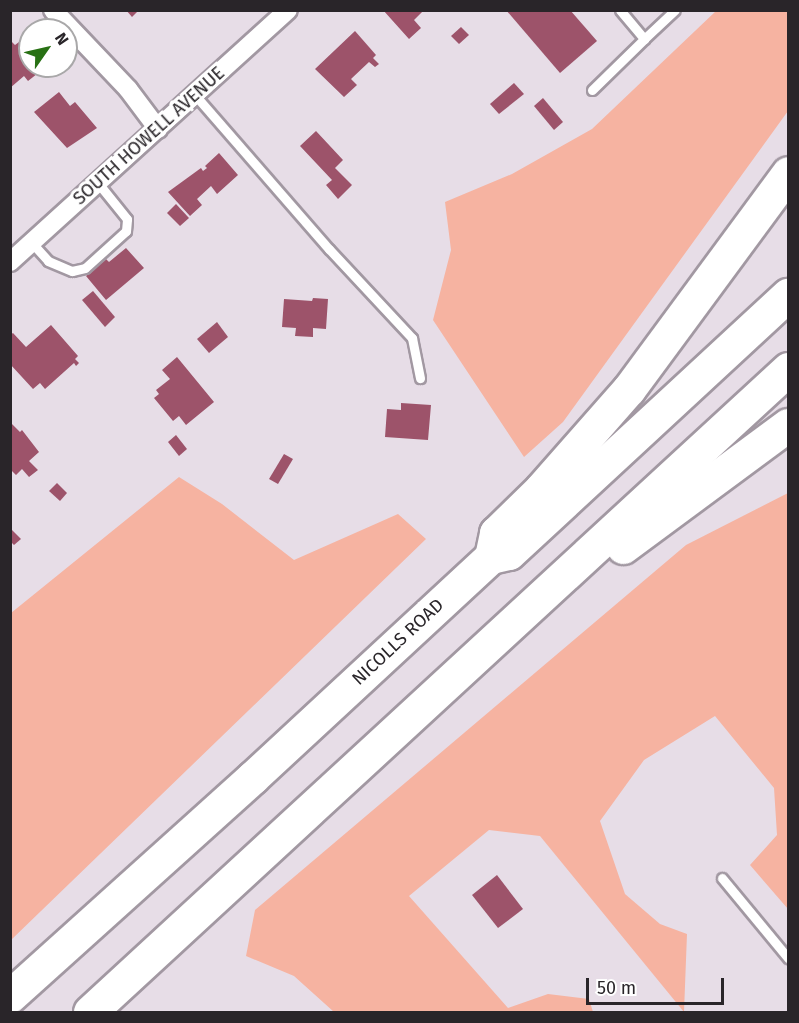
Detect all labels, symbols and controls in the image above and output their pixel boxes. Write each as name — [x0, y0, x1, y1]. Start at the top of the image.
north arrow — [18, 18, 78, 78]
text: N — [51, 29, 73, 48]
street label: SOUTH HOWELL AVENUE — [69, 62, 229, 210]
street label: NICOLLS ROAD — [348, 594, 448, 690]
scale bar — [589, 966, 727, 1004]
text: 50 m — [597, 977, 636, 999]

